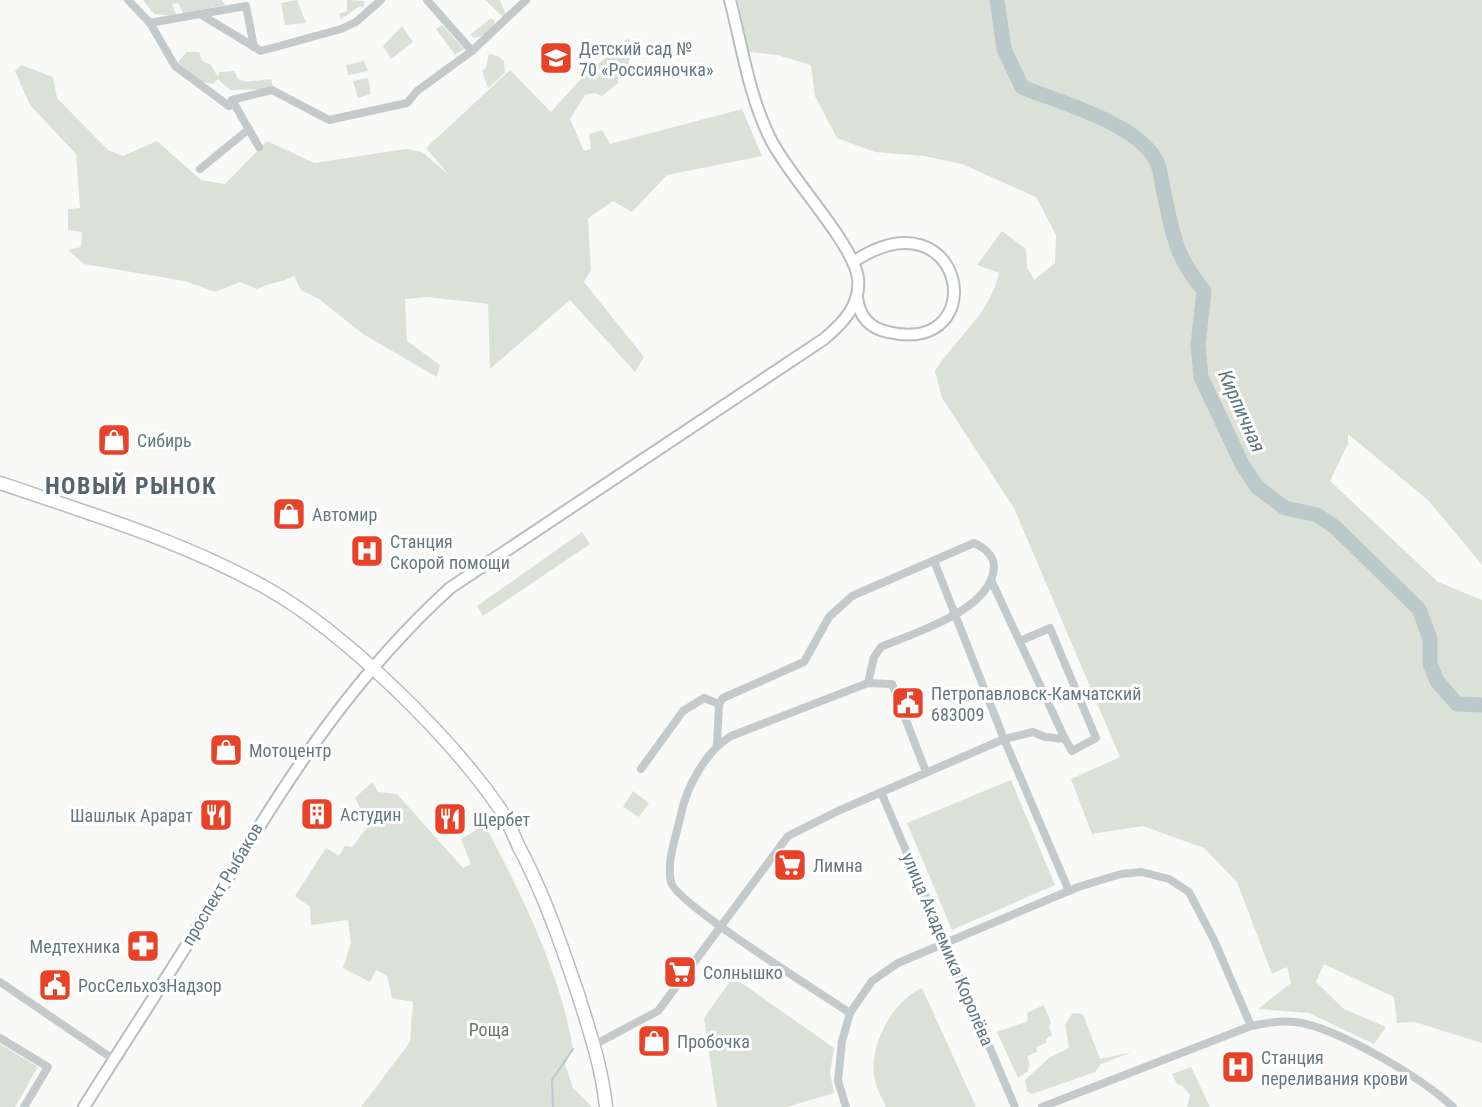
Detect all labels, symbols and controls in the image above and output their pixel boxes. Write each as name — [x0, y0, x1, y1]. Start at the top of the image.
place label: Детский сад № 70 «Россияночка» — [579, 38, 713, 80]
school or university icon: Детский сад № 70 «Россияночка» — [538, 40, 574, 76]
water label: Кирпичная — [1213, 366, 1271, 456]
shop icon: Сибирь — [96, 422, 132, 458]
place label: Сибирь — [137, 430, 192, 451]
district label: НОВЫЙ РЫНОК — [45, 472, 217, 500]
shop icon: Автомир — [271, 496, 307, 532]
place label: Автомир — [312, 504, 377, 525]
place label: Станция Скорой помощи — [390, 531, 510, 573]
hospital icon: Станция Скорой помощи — [349, 533, 385, 569]
place label: Петропавловск-Камчатский 683009 — [931, 683, 1141, 725]
public building icon: Петропавловск-Камчатский 683009 — [890, 685, 926, 721]
shop icon: Мотоцентр — [208, 732, 244, 768]
place label: Мотоцентр — [249, 740, 331, 761]
building icon: Астудин — [299, 796, 335, 832]
restaurant icon: Шашлык Арарат — [198, 797, 234, 833]
restaurant icon: Щербет — [432, 801, 468, 837]
place label: Астудин — [340, 804, 401, 825]
place label: Шашлык Арарат — [70, 805, 193, 826]
place label: Щербет — [473, 809, 531, 830]
street label: проспект Рыбаков — [177, 819, 267, 949]
supermarket icon: Лимна — [772, 847, 808, 883]
street label: улица Академика Королёва — [898, 849, 998, 1049]
place label: Лимна — [813, 855, 863, 876]
pharmacy icon: Медтехника — [125, 928, 161, 964]
place label: Медтехника — [30, 936, 120, 957]
supermarket icon: Солнышко — [662, 954, 698, 990]
place label: Солнышко — [703, 962, 783, 983]
public building icon: РосСельхозНадзор — [37, 967, 73, 1003]
place label: РосСельхозНадзор — [78, 975, 222, 996]
park label: Роща — [469, 1019, 509, 1040]
shop icon: Пробочка — [636, 1023, 672, 1059]
place label: Пробочка — [677, 1031, 750, 1052]
place label: Станция переливания крови — [1261, 1047, 1408, 1089]
hospital icon: Станция переливания крови — [1220, 1049, 1256, 1085]

